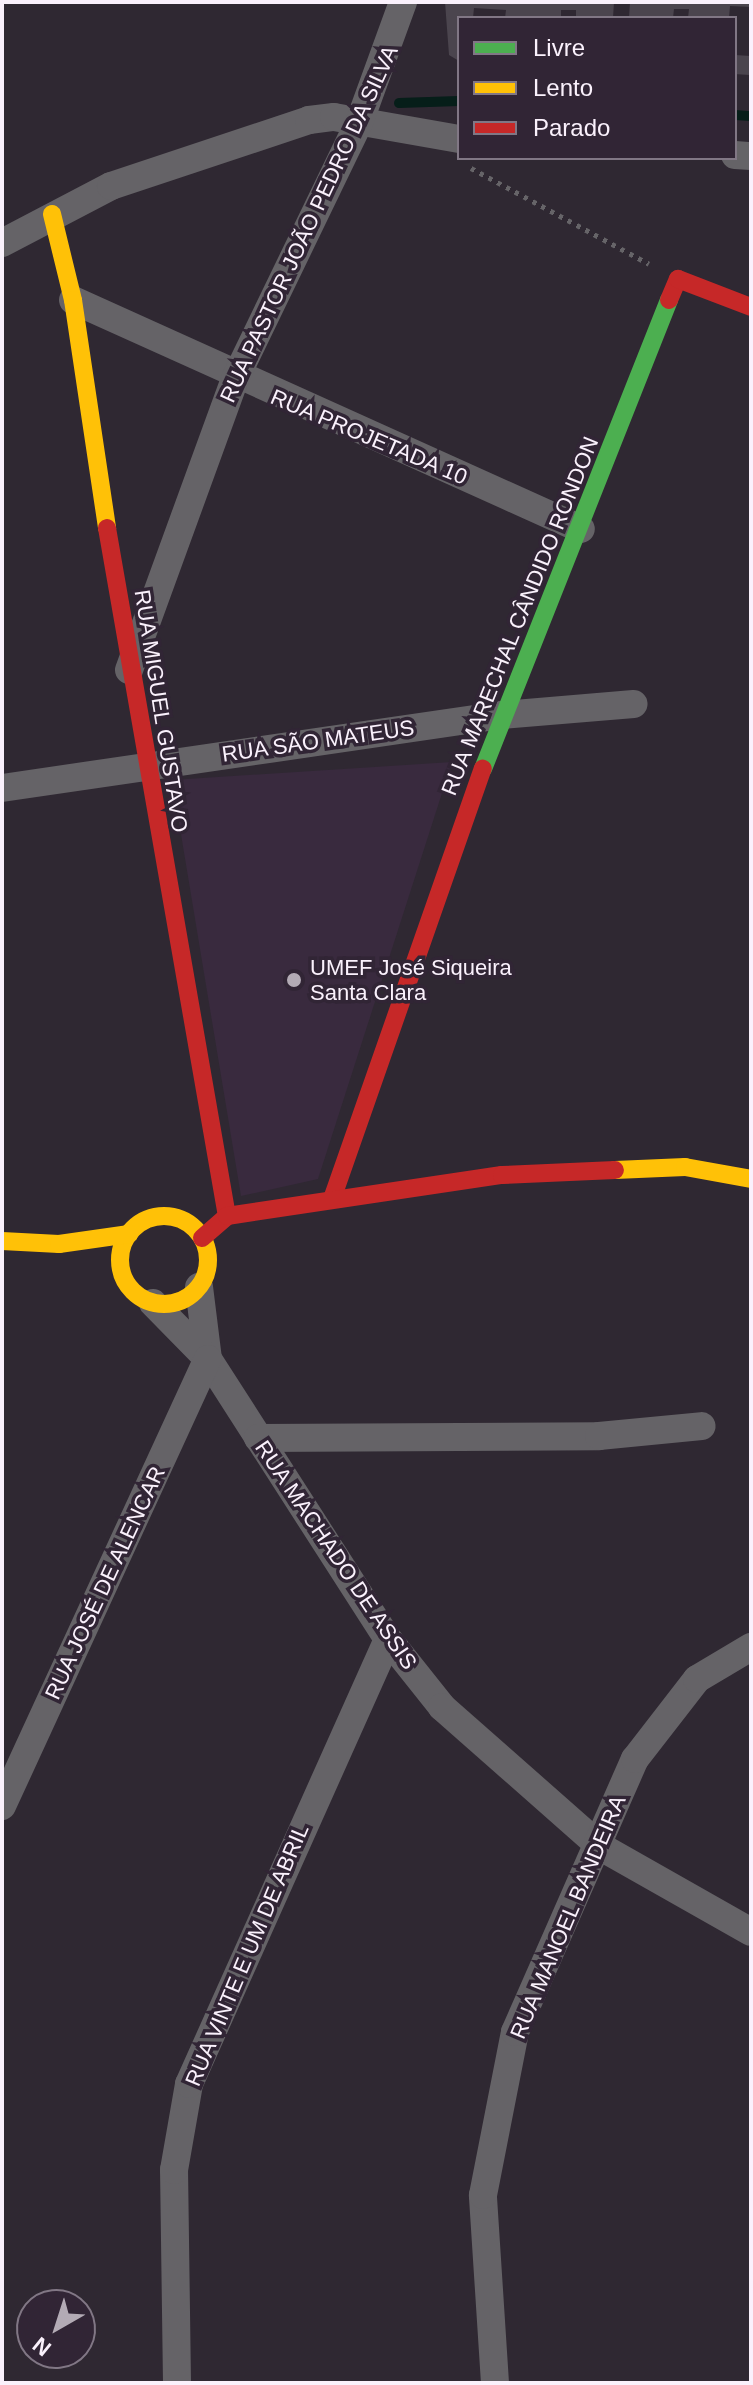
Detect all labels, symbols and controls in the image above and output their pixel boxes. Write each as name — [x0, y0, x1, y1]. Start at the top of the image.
legend — [457, 16, 737, 160]
text: Livre — [533, 34, 585, 61]
street label: RUA PASTOR JOÃO PEDRO DA SILVA — [214, 40, 404, 408]
text: Lento — [533, 74, 593, 101]
text: Parado — [533, 114, 610, 141]
street label: RUA PROJETADA 10 — [266, 383, 472, 491]
street label: RUA MARECHAL CÂNDIDO RONDON — [435, 432, 605, 800]
street label: RUA MIGUEL GUSTAVO — [129, 587, 193, 835]
street label: RUA SÃO MATEUS — [220, 714, 416, 768]
place label: UMEF José Siqueira Santa Clara — [310, 954, 512, 1006]
marker: UMEF José Siqueira Santa Clara — [285, 971, 303, 989]
street label: RUA MACHADO DE ASSIS — [249, 1435, 423, 1675]
street label: RUA JOSÉ DE ALENCAR — [39, 1461, 171, 1705]
street label: RUA MANOEL BANDEIRA — [504, 1790, 632, 2044]
street label: RUA VINTE E UM DE ABRIL — [179, 1819, 315, 2091]
north arrow — [16, 2289, 96, 2369]
text: N — [28, 2332, 56, 2361]

